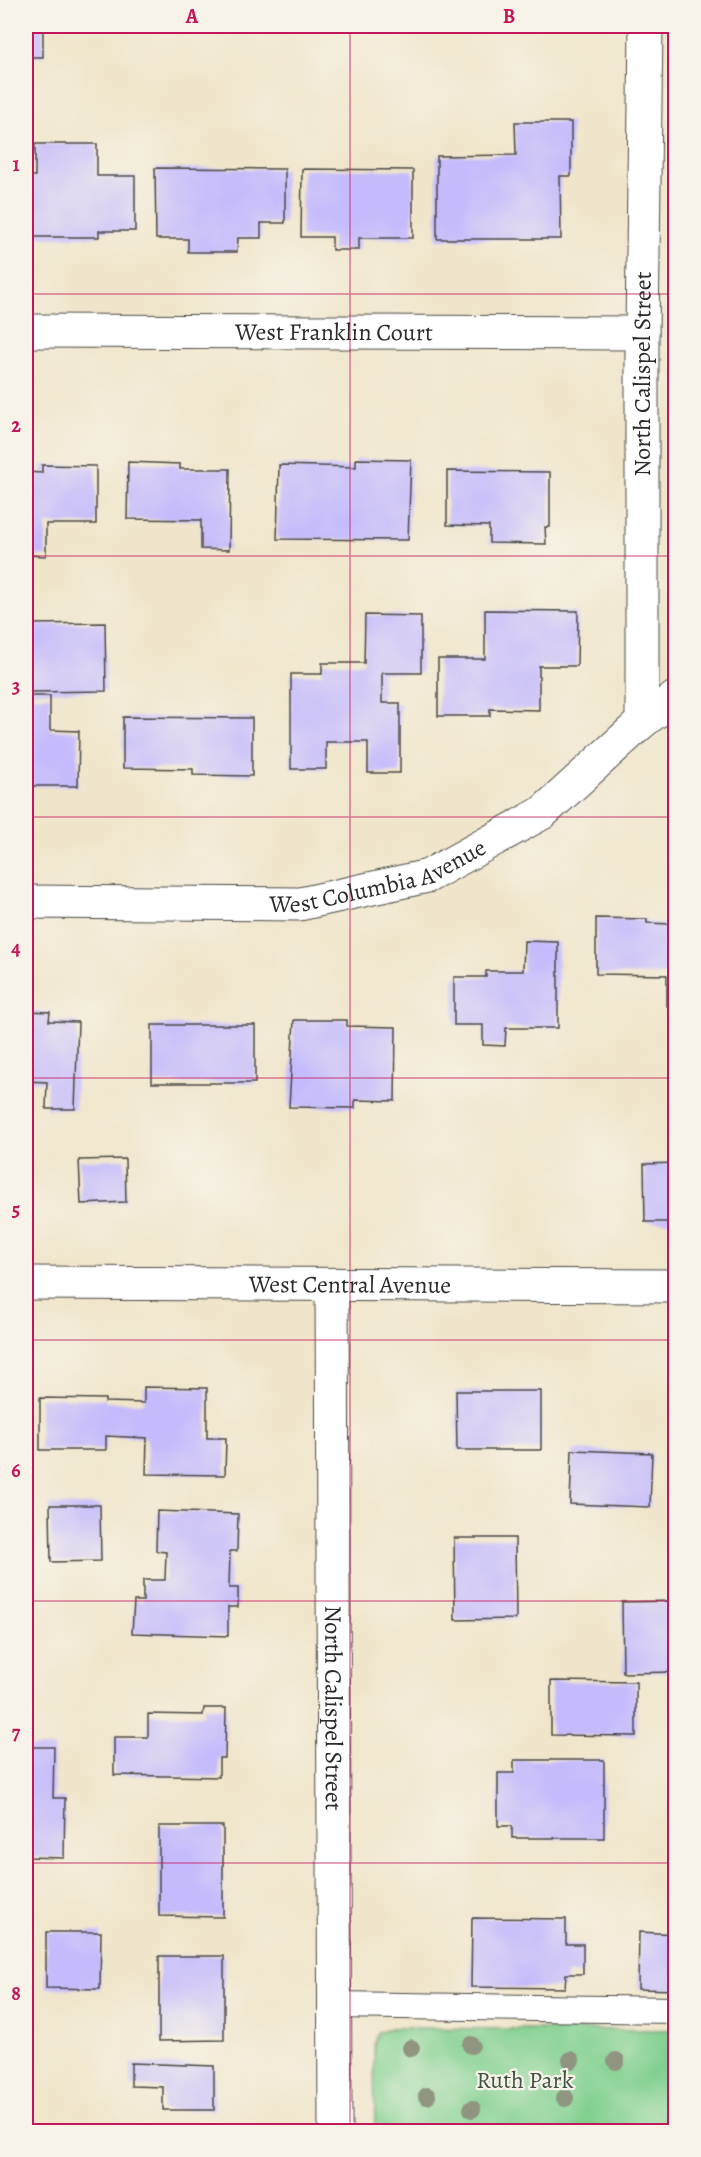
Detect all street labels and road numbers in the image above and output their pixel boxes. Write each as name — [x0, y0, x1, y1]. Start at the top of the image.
street label: North Calispel Street — [626, 271, 659, 477]
street label: West Franklin Court — [234, 316, 433, 348]
street label: West Columbia Avenue — [268, 831, 491, 920]
street label: West Central Avenue — [248, 1268, 451, 1301]
street label: North Calispel Street — [317, 1605, 350, 1811]

